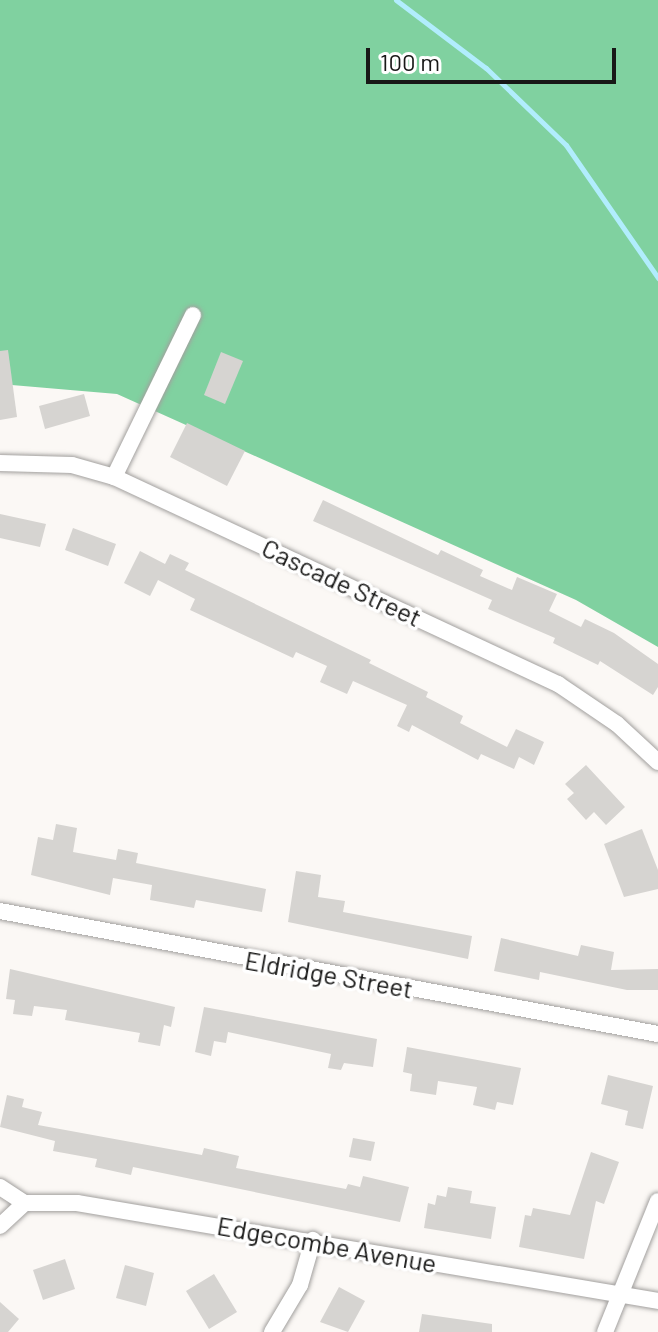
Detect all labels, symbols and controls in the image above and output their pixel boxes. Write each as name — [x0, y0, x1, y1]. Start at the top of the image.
scale bar — [370, 32, 620, 82]
text: 100 m — [380, 47, 440, 76]
street label: Cascade Street — [257, 531, 427, 633]
street label: Eldridge Street — [243, 944, 415, 1004]
street label: Edgecombe Avenue — [215, 1209, 439, 1279]

